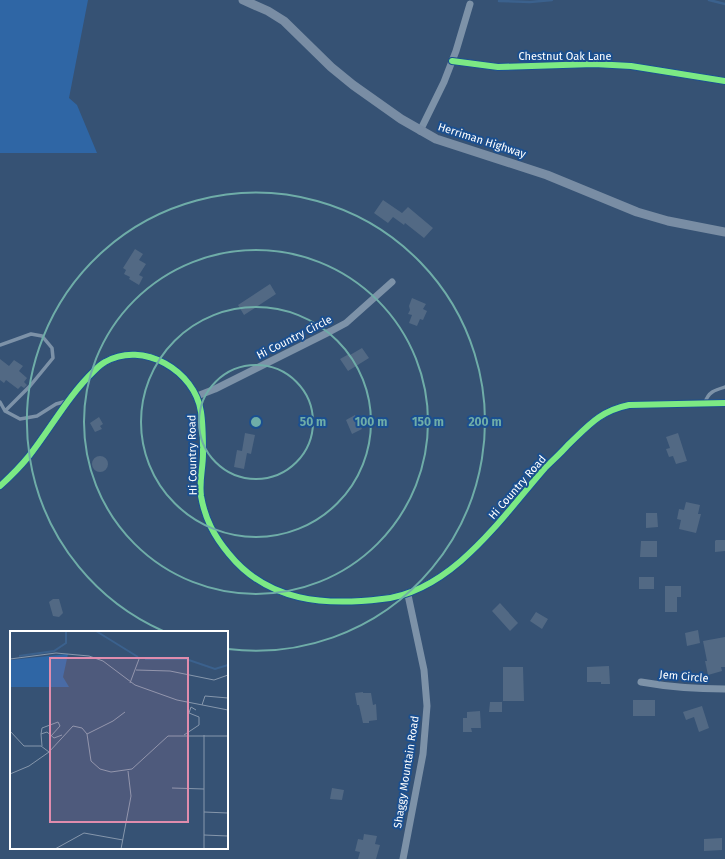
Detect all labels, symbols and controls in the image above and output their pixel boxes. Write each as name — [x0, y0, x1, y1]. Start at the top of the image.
street label: Chestnut Oak Lane — [518, 50, 612, 63]
street label: Herriman Highway — [436, 120, 528, 161]
street label: Hi Country Circle — [254, 313, 334, 362]
street label: Hi Country Road — [185, 415, 200, 495]
centre of rings — [249, 415, 263, 429]
text: 50 m — [300, 415, 326, 429]
text: 100 m — [355, 415, 387, 429]
text: 150 m — [412, 415, 444, 429]
text: 200 m — [468, 415, 502, 429]
street label: Hi Country Road — [486, 453, 549, 522]
inset map — [10, 631, 228, 849]
street label: Jem Circle — [659, 668, 709, 685]
street label: Shaggy Mountain Road — [391, 715, 422, 829]

